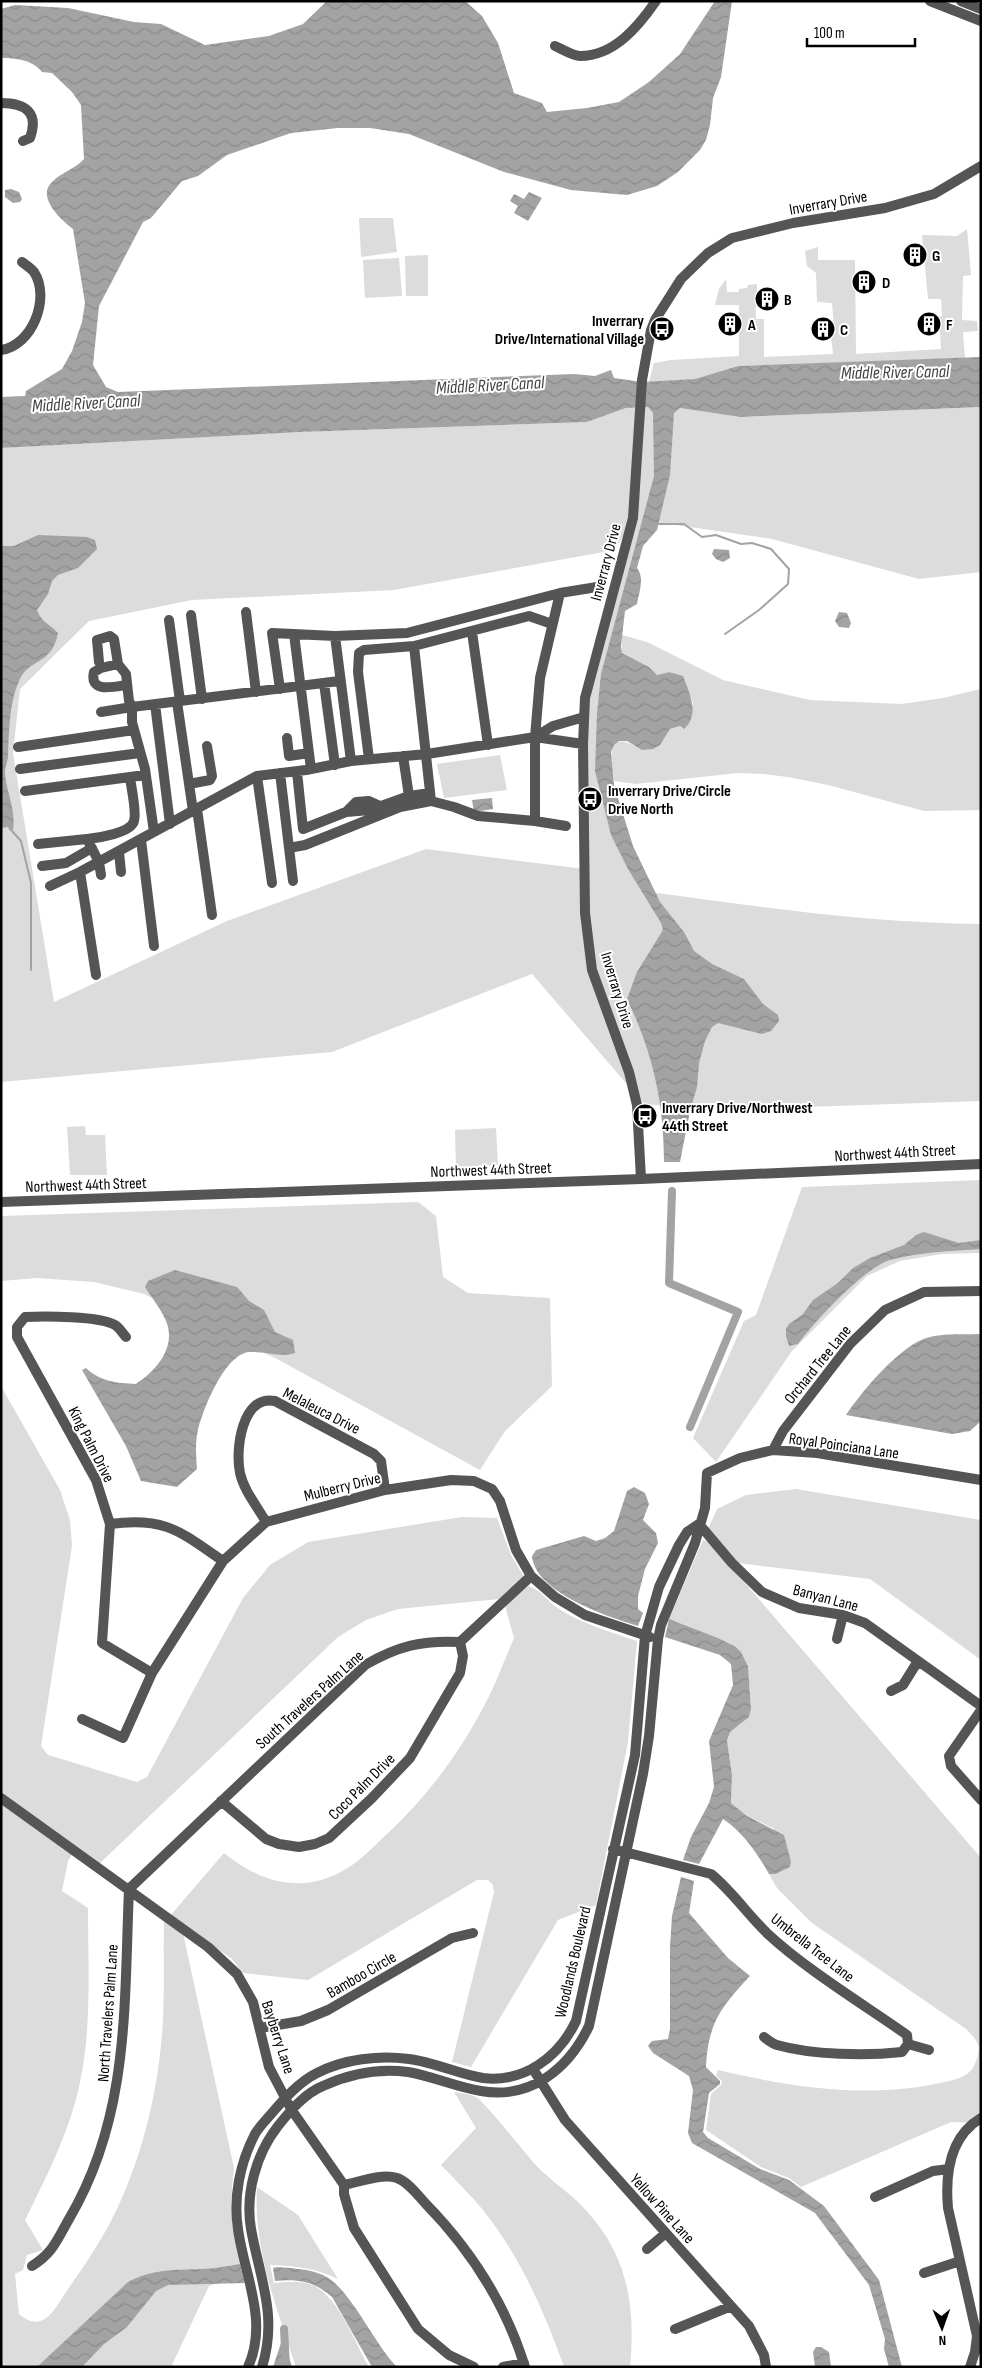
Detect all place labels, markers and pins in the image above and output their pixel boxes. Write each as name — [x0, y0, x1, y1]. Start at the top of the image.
building icon: G — [902, 242, 928, 268]
place label: G — [932, 247, 940, 266]
building icon: D — [851, 269, 877, 295]
place label: D — [882, 274, 890, 293]
building icon: B — [754, 286, 780, 312]
place label: B — [784, 291, 792, 310]
building icon: A — [717, 311, 743, 337]
building icon: F — [916, 311, 942, 337]
place label: Inverrary Drive/International Village — [495, 312, 644, 349]
bus stop icon: Inverrary Drive/International Village — [649, 316, 675, 342]
place label: A — [747, 316, 756, 335]
building icon: C — [810, 316, 836, 342]
place label: F — [946, 316, 953, 335]
place label: C — [840, 321, 848, 340]
place label: Inverrary Drive/Circle Drive North — [608, 782, 731, 819]
bus stop icon: Inverrary Drive/Circle Drive North — [577, 786, 603, 812]
place label: Inverrary Drive/Northwest 44th Street — [662, 1099, 813, 1136]
bus stop icon: Inverrary Drive/Northwest 44th Street — [632, 1103, 658, 1129]

